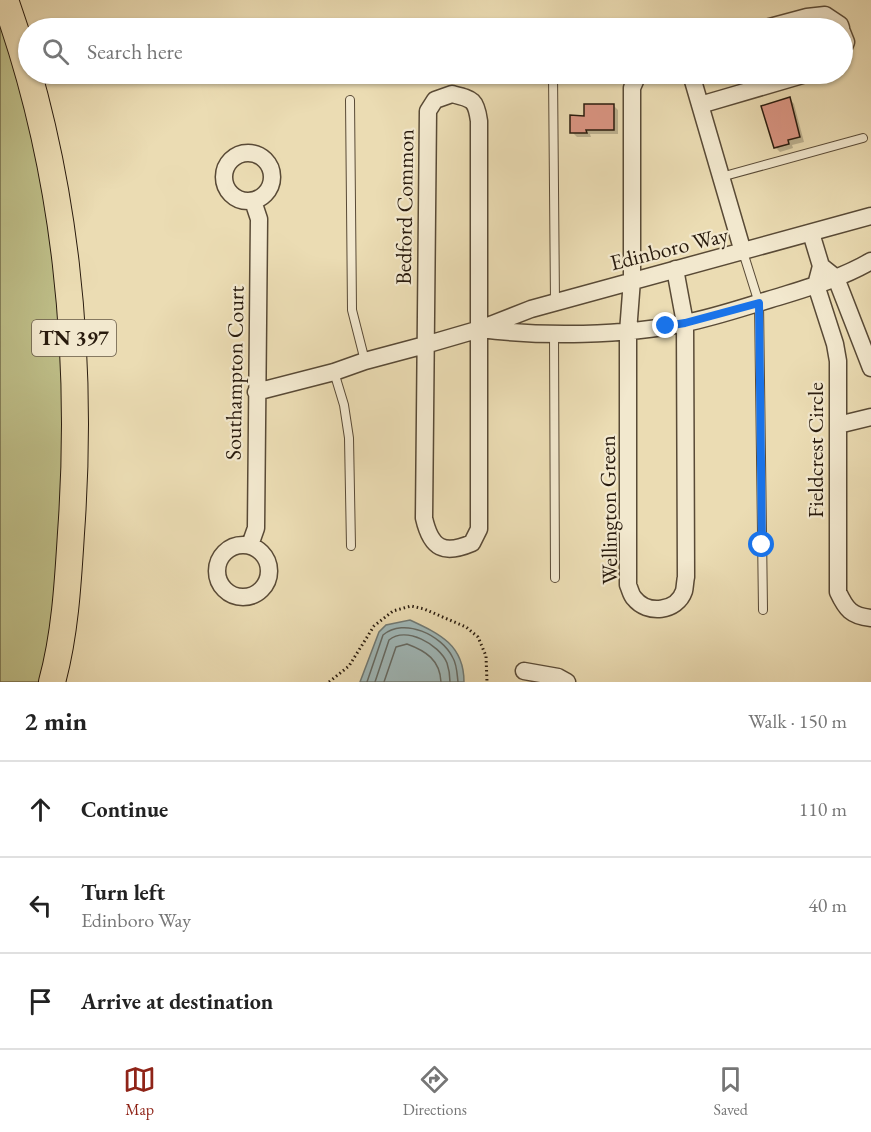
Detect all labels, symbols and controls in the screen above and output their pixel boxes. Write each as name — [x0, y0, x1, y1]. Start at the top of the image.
search box — [18, 18, 853, 84]
icon: search — [39, 35, 72, 68]
text: Search here — [87, 37, 182, 66]
street label: Bedford Common — [389, 128, 420, 285]
street label: Edinboro Way — [607, 220, 732, 277]
street label: Southampton Court — [218, 285, 251, 460]
route end — [652, 312, 678, 338]
road number: TN 397 — [32, 320, 116, 356]
street label: Fieldcrest Circle — [801, 382, 830, 518]
street label: Wellington Green — [593, 435, 624, 585]
route start — [748, 531, 774, 557]
text: 2 min — [24, 704, 87, 738]
text: Walk · 150 m — [748, 708, 847, 734]
icon: ahead — [24, 793, 57, 826]
text: Continue — [81, 795, 168, 824]
text: 110 m — [799, 796, 847, 822]
text: Turn left — [81, 878, 165, 907]
icon: left — [24, 889, 57, 922]
text: 40 m — [808, 892, 847, 918]
text: Edinboro Way — [81, 907, 191, 933]
icon: arrive — [24, 985, 57, 1018]
text: Arrive at destination — [81, 987, 273, 1016]
tab: Map — [123, 1063, 156, 1120]
tab: Directions — [403, 1063, 467, 1120]
tab: Saved — [713, 1063, 748, 1120]

